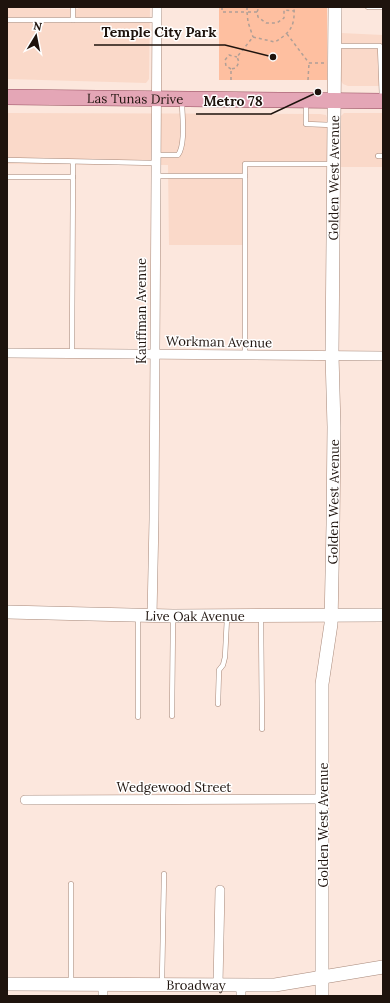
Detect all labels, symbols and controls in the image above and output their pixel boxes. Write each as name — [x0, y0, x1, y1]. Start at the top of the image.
north arrow — [16, 16, 56, 56]
text: N — [32, 19, 44, 34]
callout: Temple City Park — [94, 19, 225, 45]
text: Temple City Park — [101, 23, 217, 41]
callout: Metro 78 — [196, 88, 271, 114]
street label: Las Tunas Drive — [87, 89, 183, 107]
text: Metro 78 — [203, 92, 263, 110]
street label: Golden West Avenue — [324, 115, 343, 240]
street label: Kauffman Avenue — [133, 258, 150, 364]
street label: Workman Avenue — [166, 333, 272, 351]
street label: Golden West Avenue — [324, 439, 342, 565]
street label: Live Oak Avenue — [145, 607, 245, 625]
street label: Golden West Avenue — [315, 762, 332, 888]
street label: Wedgewood Street — [117, 779, 231, 796]
street label: Broadway — [166, 976, 226, 993]

